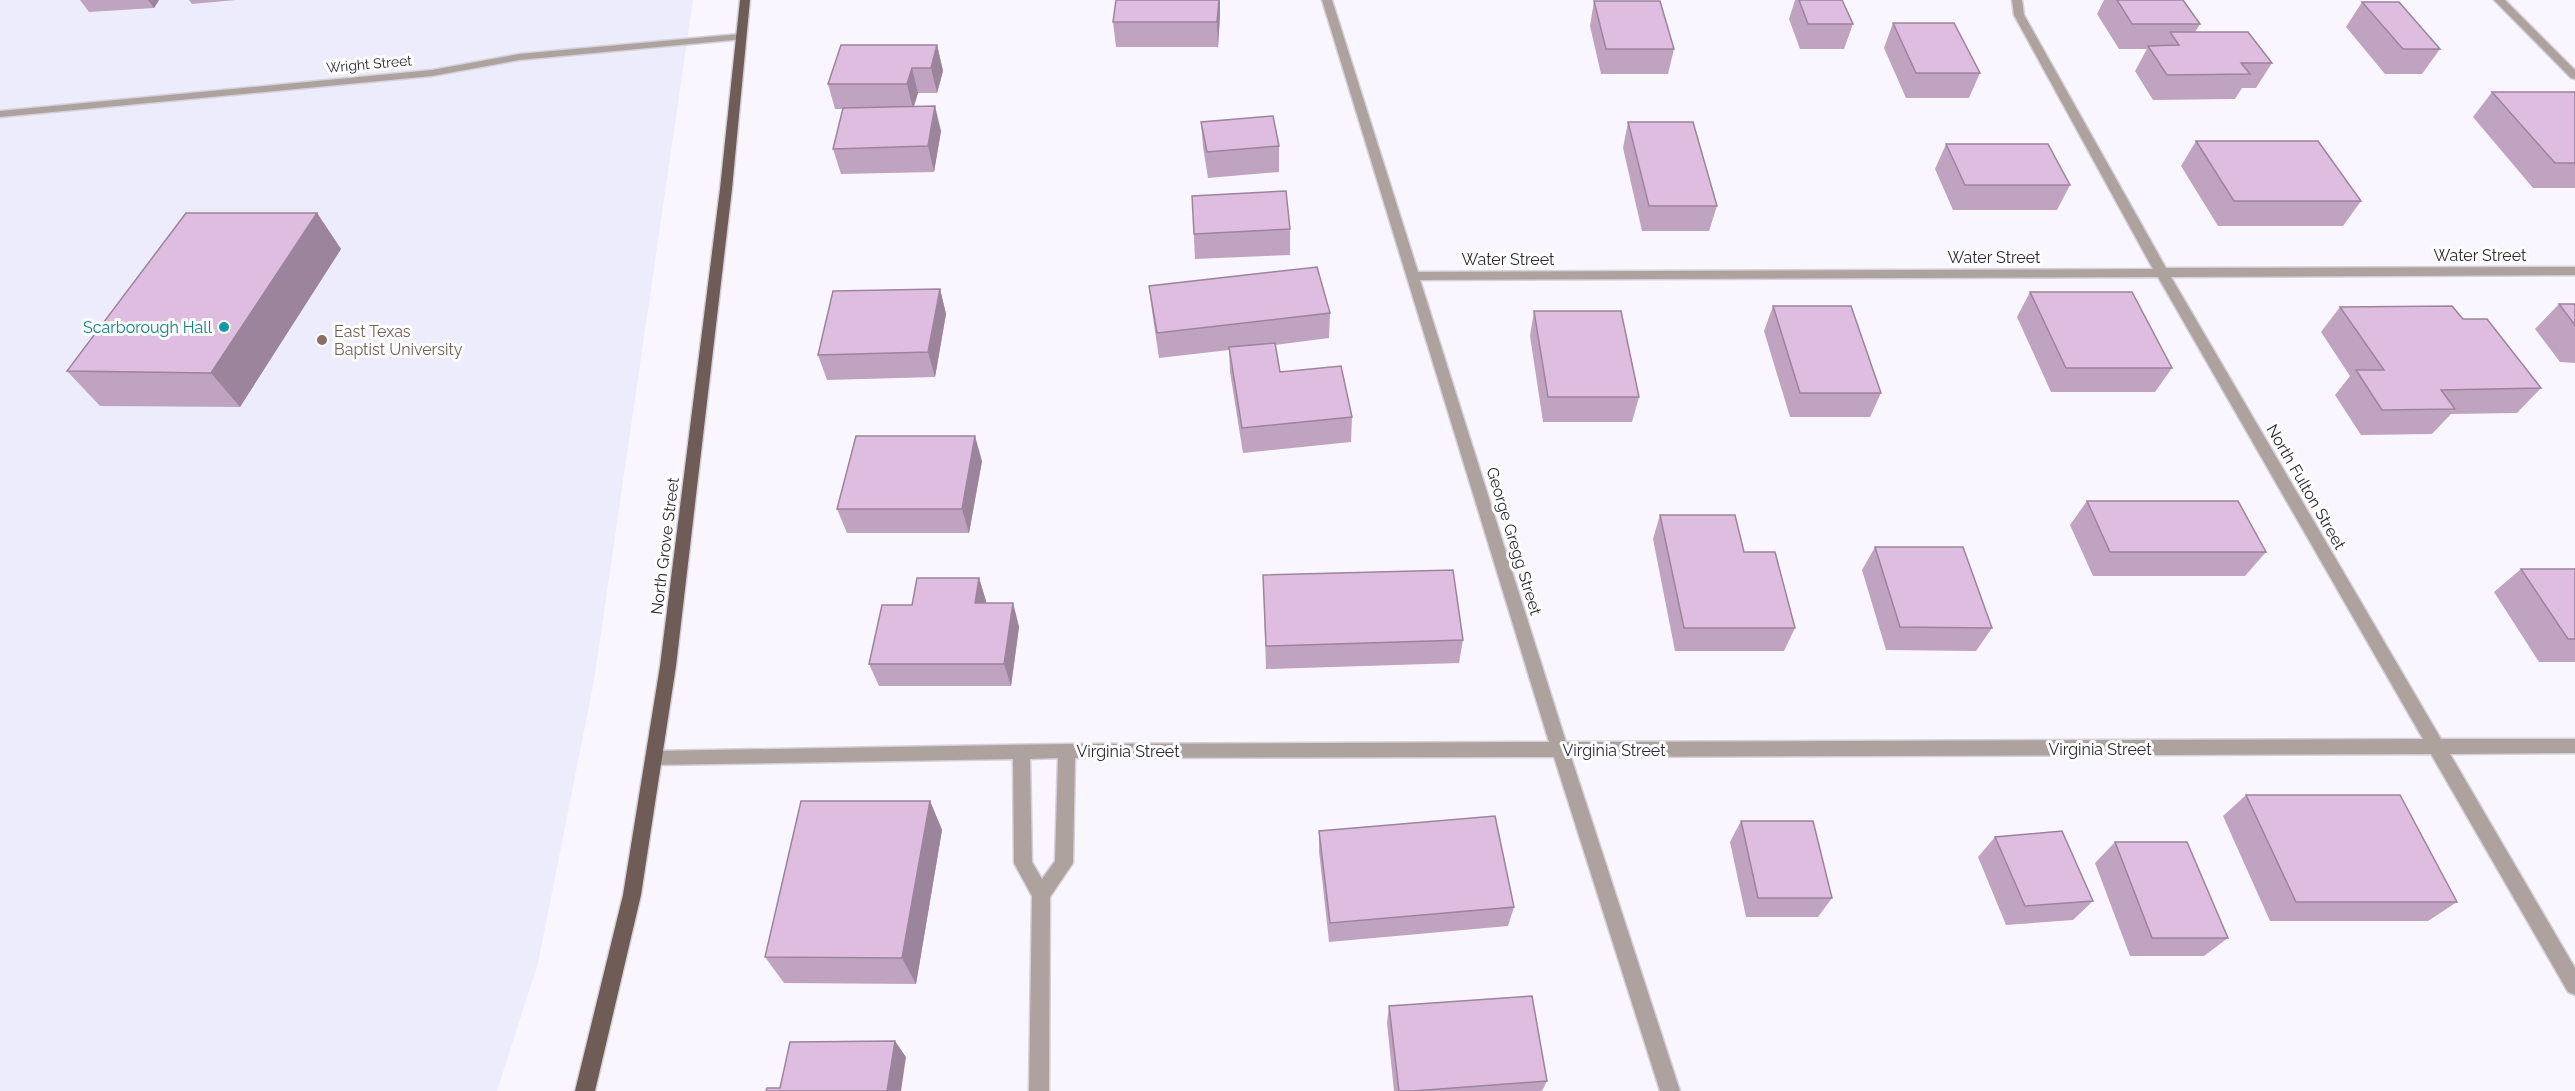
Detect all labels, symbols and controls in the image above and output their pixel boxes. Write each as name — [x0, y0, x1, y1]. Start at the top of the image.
street label: Wright Street — [326, 52, 413, 76]
street label: Water Street — [2434, 246, 2527, 265]
street label: Water Street — [1948, 248, 2041, 267]
street label: Water Street — [1462, 250, 1555, 269]
place label: Scarborough Hall — [83, 318, 213, 337]
marker: Scarborough Hall — [217, 320, 231, 334]
place label: East Texas Baptist University — [334, 322, 463, 359]
marker: East Texas Baptist University — [315, 333, 329, 347]
street label: North Fulton Street — [2262, 421, 2350, 554]
street label: George Gregg Street — [1482, 465, 1546, 618]
street label: North Grove Street — [647, 476, 683, 616]
street label: Virginia Street — [2048, 740, 2152, 759]
street label: Virginia Street — [1562, 741, 1666, 760]
street label: Virginia Street — [1076, 742, 1180, 761]

